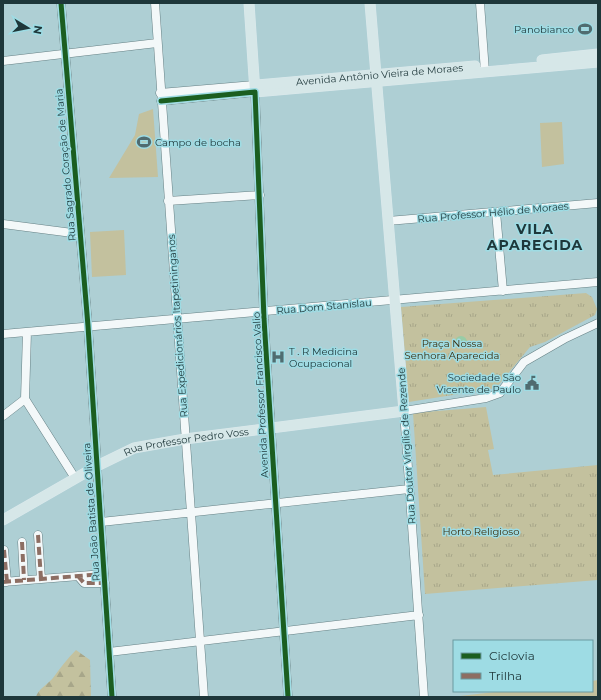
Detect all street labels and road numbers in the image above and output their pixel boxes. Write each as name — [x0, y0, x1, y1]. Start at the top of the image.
street label: Avenida Antônio Vieira de Moraes — [296, 61, 464, 89]
street label: Rua Sagrado Coração de Maria — [52, 88, 79, 242]
street label: Rua Professor Hélio de Moraes — [417, 199, 569, 226]
street label: Rua Expedicionários Itapetininganos — [165, 234, 190, 418]
street label: Rua Dom Stanislau — [276, 296, 372, 317]
street label: Avenida Professor Francisco Valio — [250, 312, 271, 478]
street label: Rua Doutor Virgílio de Rezende — [395, 367, 418, 525]
street label: Rua Professor Pedro Voss — [121, 425, 250, 459]
street label: Rua João Batista de Oliveira — [80, 442, 103, 582]

